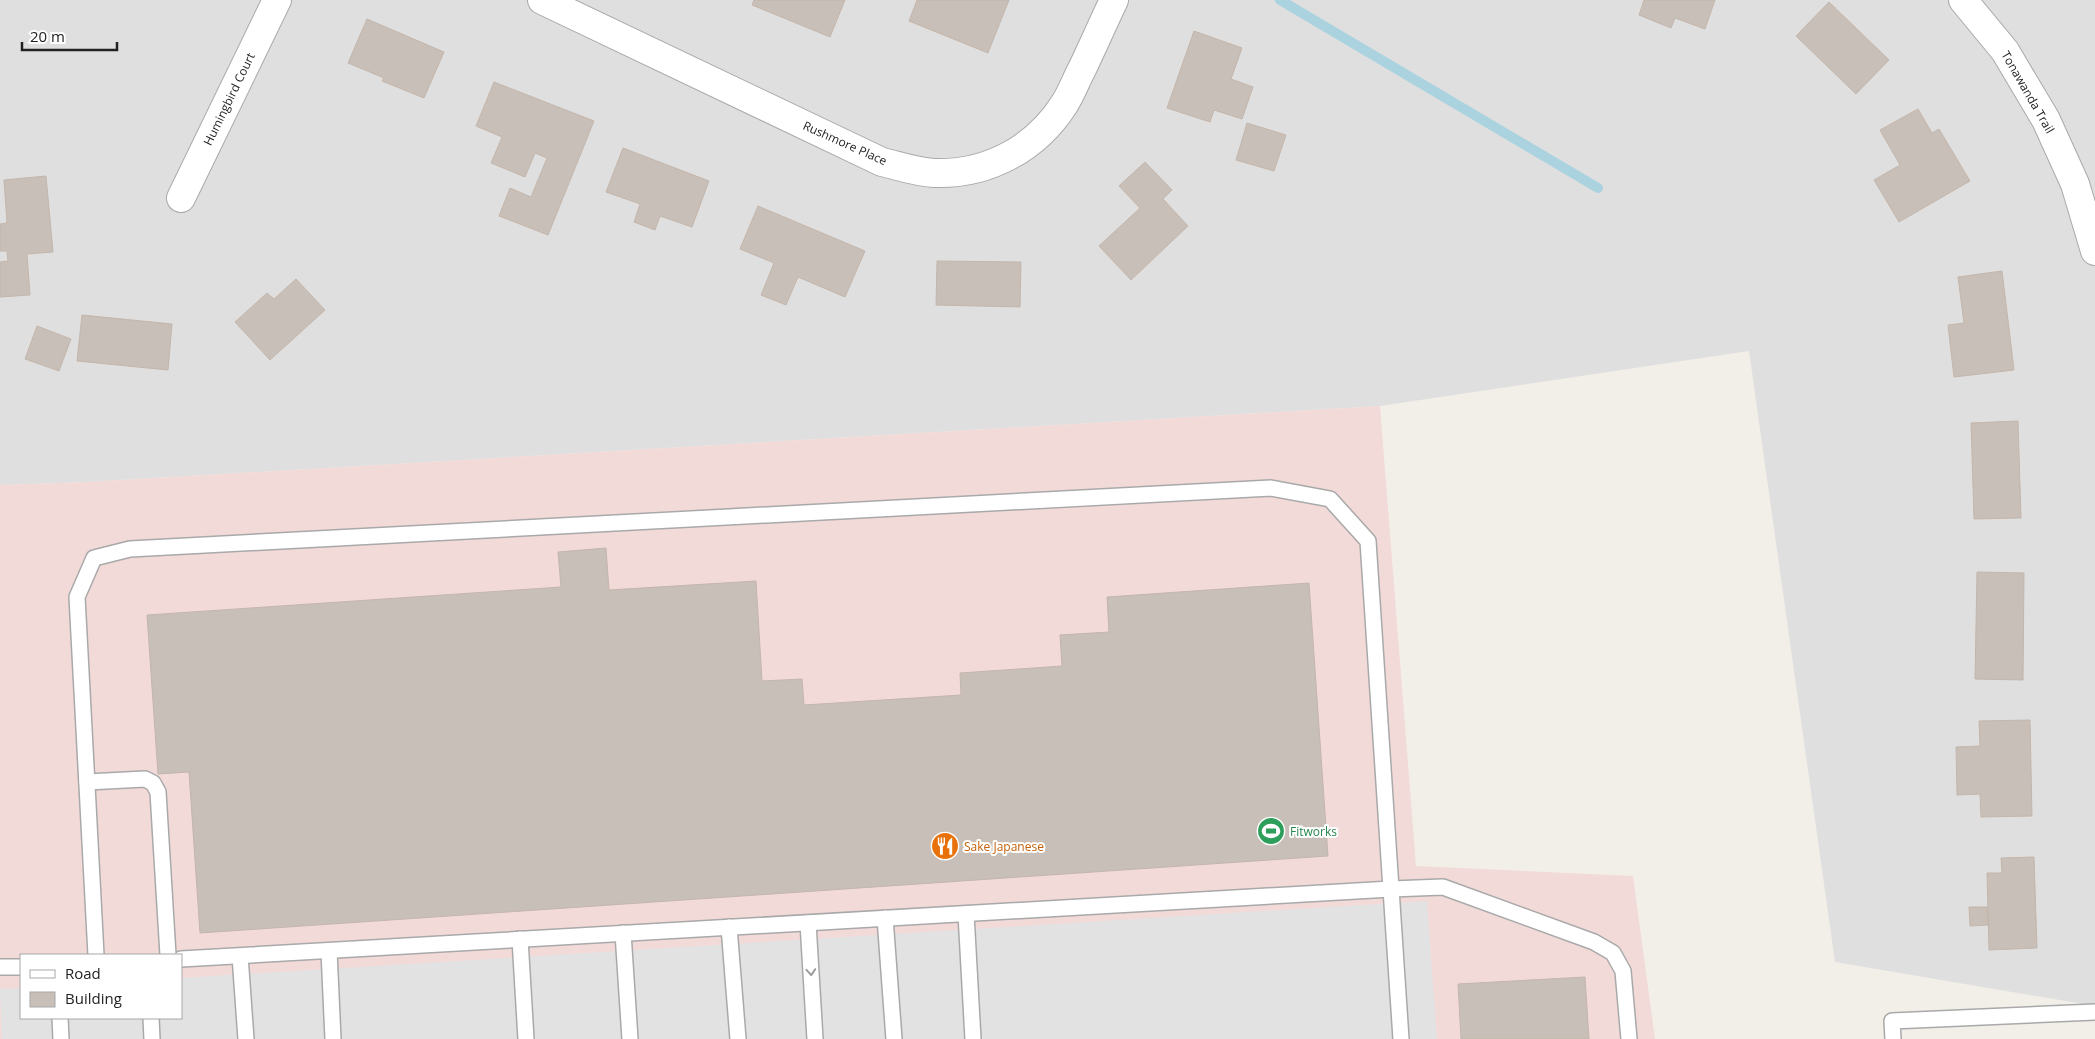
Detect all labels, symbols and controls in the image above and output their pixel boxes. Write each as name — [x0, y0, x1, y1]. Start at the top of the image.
scale bar — [22, 20, 118, 52]
text: 20 m — [30, 26, 65, 46]
street label: Tonawanda Trail — [1997, 48, 2059, 136]
street label: Humingbird Court — [199, 50, 259, 148]
street label: Rushmore Place — [800, 117, 890, 169]
sports icon: Fitworks — [1256, 816, 1286, 846]
place label: Fitworks — [1290, 823, 1337, 840]
restaurant icon: Sake Japanese — [930, 831, 960, 861]
place label: Sake Japanese — [964, 838, 1044, 855]
legend — [20, 954, 182, 1019]
text: Road — [65, 963, 101, 983]
one-way arrow — [806, 968, 817, 976]
text: Building — [65, 988, 122, 1008]

